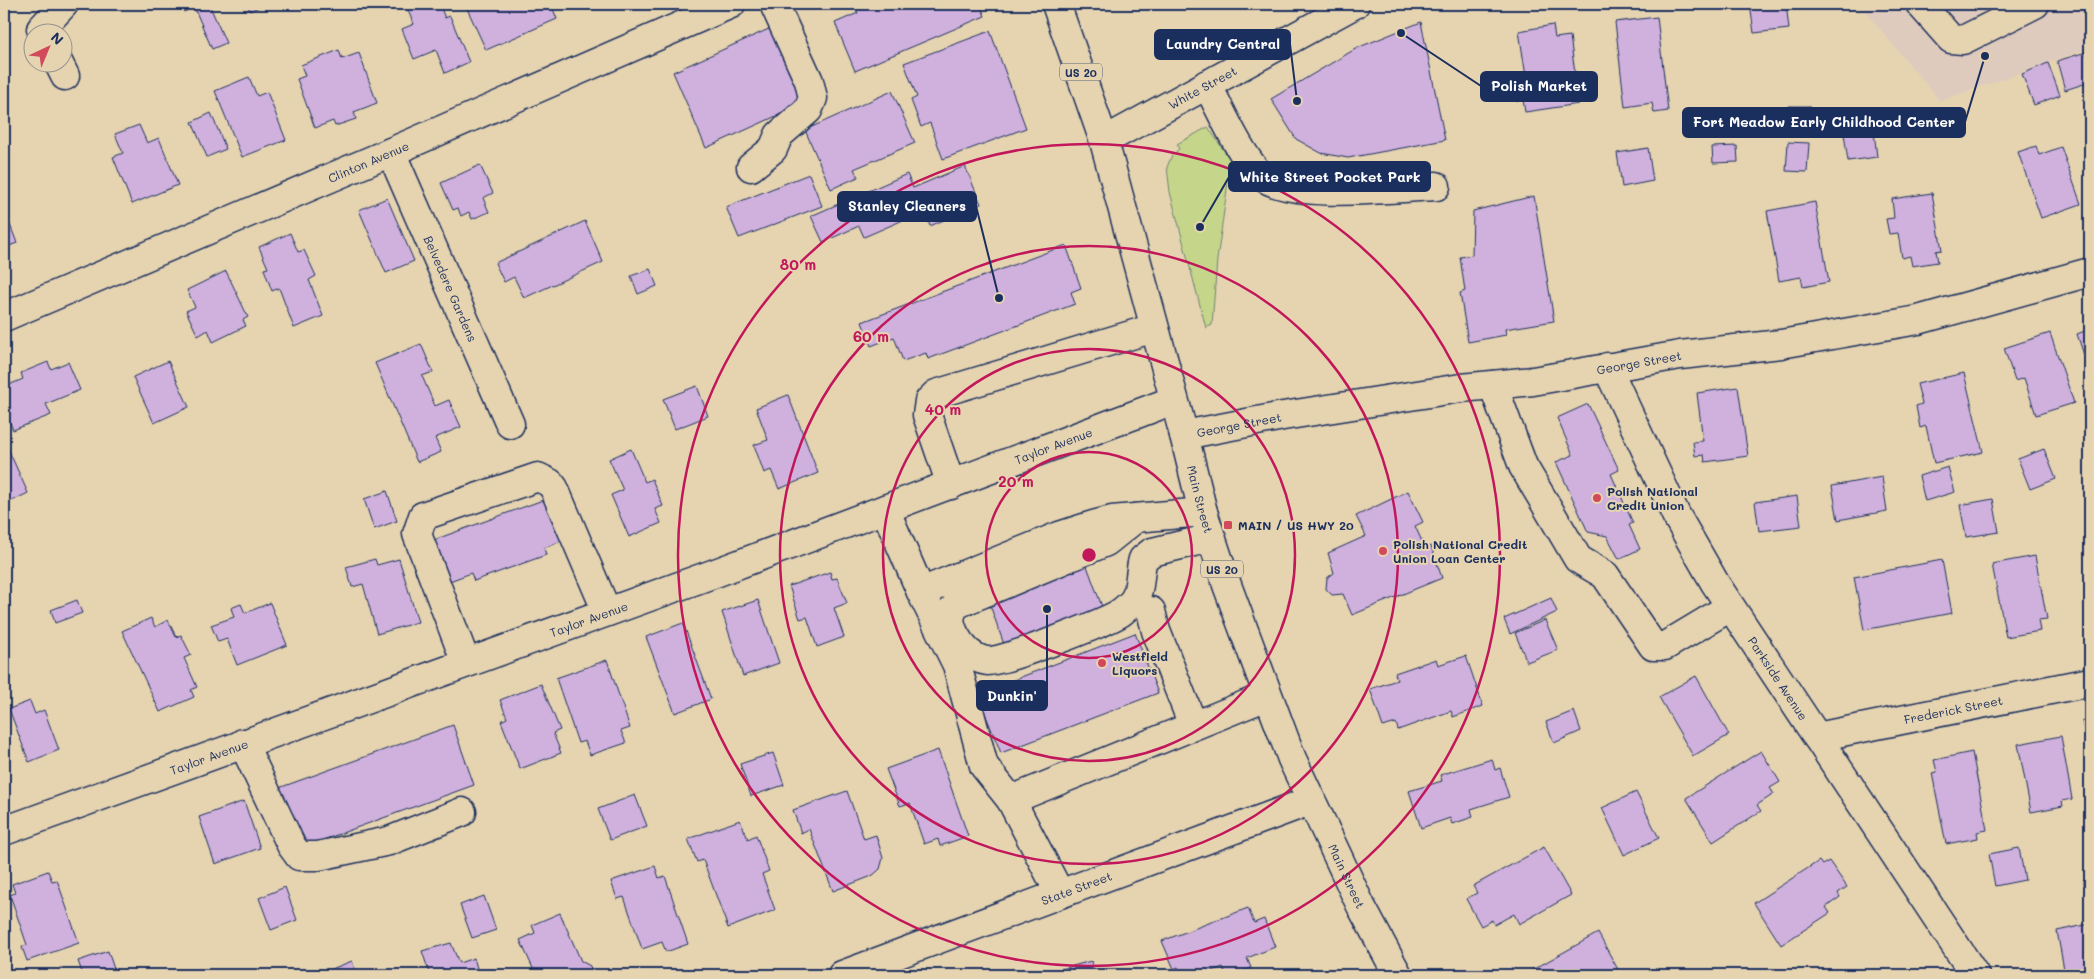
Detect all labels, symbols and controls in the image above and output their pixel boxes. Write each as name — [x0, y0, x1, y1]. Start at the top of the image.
north arrow — [22, 22, 72, 72]
text: N — [47, 28, 68, 49]
callout: Laundry Central — [1155, 30, 1290, 59]
text: Laundry Central — [1166, 34, 1280, 53]
street label: White Street — [1165, 62, 1239, 113]
road number: US 20 — [1060, 64, 1102, 80]
callout: Polish Market — [1481, 72, 1597, 101]
text: Polish Market — [1491, 76, 1587, 95]
callout: Fort Meadow Early Childhood Center — [1683, 108, 1965, 137]
text: Fort Meadow Early Childhood Center — [1693, 112, 1955, 131]
street label: Clinton Avenue — [325, 137, 411, 186]
callout: White Street Pocket Park — [1229, 162, 1430, 191]
text: White Street Pocket Park — [1239, 167, 1421, 186]
callout: Stanley Cleaners — [838, 192, 976, 221]
text: Stanley Cleaners — [848, 196, 966, 215]
street label: Belvedere Gardens — [421, 233, 481, 344]
text: 80 m — [780, 254, 816, 274]
text: 60 m — [853, 326, 889, 346]
street label: George Street — [1595, 347, 1683, 378]
text: 40 m — [925, 399, 961, 419]
street label: George Street — [1195, 408, 1283, 440]
street label: Taylor Avenue — [1012, 424, 1095, 467]
street label: Main Street — [1184, 464, 1217, 535]
text: 20 m — [998, 471, 1034, 491]
place label: Polish National Credit Union — [1607, 483, 1698, 513]
marker: Polish National Credit Union — [1591, 492, 1603, 504]
place label: MAIN / US HWY 20 — [1238, 517, 1354, 533]
marker: MAIN / US HWY 20 — [1222, 519, 1234, 531]
place label: Polish National Credit Union Loan Center — [1393, 536, 1527, 566]
marker: Polish National Credit Union Loan Center — [1377, 545, 1389, 557]
centre of rings — [1080, 546, 1098, 564]
road number: US 20 — [1201, 560, 1243, 578]
street label: Taylor Avenue — [547, 597, 630, 640]
street label: Parkside Avenue — [1745, 633, 1812, 723]
place label: Westfield Liquors — [1112, 648, 1168, 678]
marker: Westfield Liquors — [1096, 657, 1108, 669]
callout: Dunkin' — [977, 681, 1047, 710]
text: Dunkin' — [987, 686, 1037, 705]
street label: Frederick Street — [1902, 692, 2004, 727]
street label: Taylor Avenue — [168, 735, 250, 778]
street label: Main Street — [1325, 841, 1369, 911]
street label: State Street — [1039, 867, 1114, 908]

